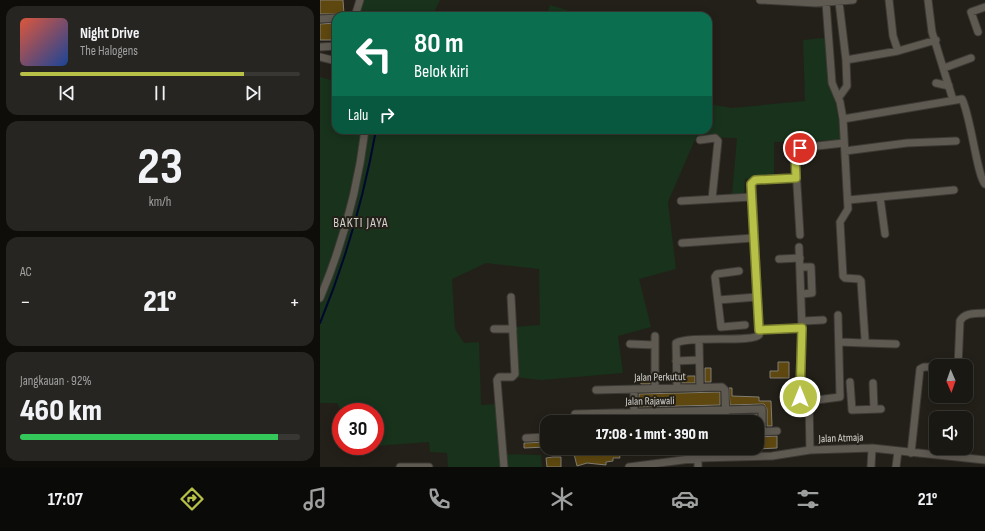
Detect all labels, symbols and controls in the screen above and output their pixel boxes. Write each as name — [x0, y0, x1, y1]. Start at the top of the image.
text: Night Drive — [80, 24, 139, 43]
text: 80 m — [414, 27, 463, 60]
icon: left — [348, 28, 400, 80]
text: The Halogens — [80, 43, 138, 59]
text: Belok kiri — [414, 61, 469, 82]
icon: previous — [56, 82, 78, 104]
icon: pause — [149, 82, 171, 104]
icon: next — [242, 82, 264, 104]
icon: right — [376, 104, 398, 126]
text: Lalu — [348, 106, 368, 125]
pin — [783, 131, 817, 165]
text: 23 — [137, 136, 183, 199]
icon: arrive — [789, 137, 811, 159]
text: km/h — [149, 194, 171, 210]
district label: BAKTI JAYA — [333, 215, 389, 231]
text: AC — [20, 264, 32, 280]
text: 21° — [143, 284, 177, 320]
text: − — [20, 289, 31, 316]
text: + — [289, 289, 300, 316]
north arrow — [929, 359, 973, 403]
map controls — [929, 359, 973, 455]
street label: Jalan Perkutut — [633, 370, 687, 384]
text: Jangkauan · 92% — [20, 373, 92, 389]
position arrow — [779, 376, 821, 418]
text: 460 km — [20, 393, 102, 429]
street label: Jalan Rajawali — [624, 394, 675, 408]
speed limit sign: 30 — [332, 403, 384, 455]
button: sound — [929, 411, 973, 455]
text: 17:08 · 1 mnt · 390 m — [596, 425, 708, 444]
street label: Jalan Atmaja — [817, 431, 864, 445]
icon: directions — [178, 485, 206, 513]
icon: music — [301, 485, 329, 513]
icon: phone — [425, 485, 453, 513]
icon: climate — [548, 485, 576, 513]
icon: car — [671, 485, 699, 513]
icon: filters — [794, 485, 822, 513]
text: 17:07 — [48, 489, 83, 510]
text: 21° — [918, 489, 937, 510]

